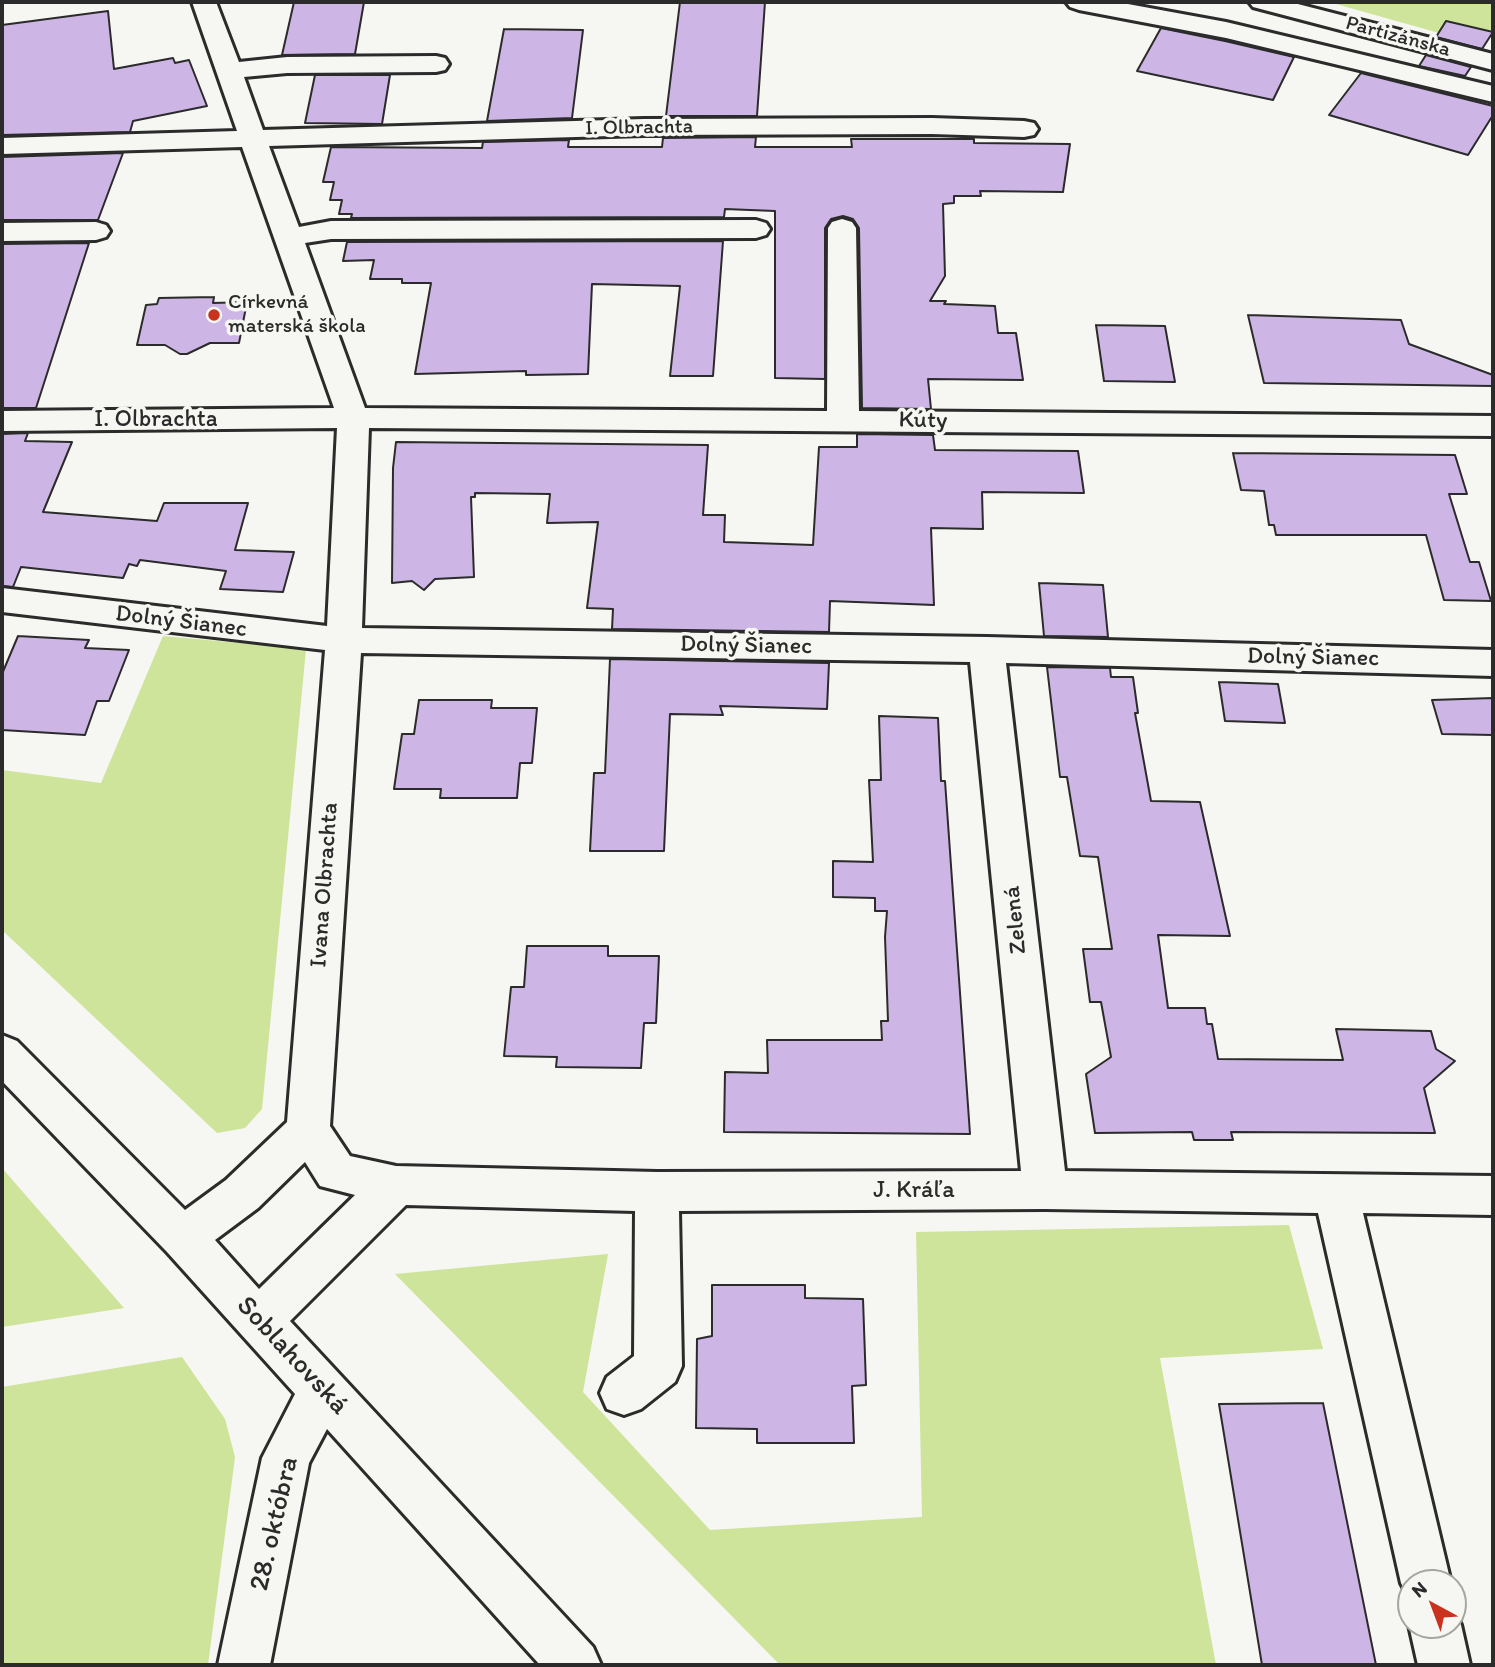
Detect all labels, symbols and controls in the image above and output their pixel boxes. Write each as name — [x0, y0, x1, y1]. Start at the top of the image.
street label: Partizánska — [1343, 11, 1453, 63]
street label: I. Olbrachta — [585, 114, 693, 142]
place label: Církevná materská škola — [228, 290, 366, 340]
marker: Církevná materská škola — [206, 307, 222, 323]
street label: I. Olbrachta — [94, 406, 218, 434]
street label: Kúty — [898, 406, 948, 436]
street label: Dolný Šianec — [114, 600, 248, 644]
street label: Dolný Šianec — [680, 630, 812, 662]
street label: Dolný Šianec — [1247, 642, 1379, 674]
street label: Ivana Olbrachta — [305, 801, 345, 969]
street label: Zelená — [998, 884, 1034, 956]
street label: J. Kráľa — [873, 1177, 955, 1205]
street label: Soblahovská — [229, 1290, 355, 1422]
street label: 28. októbra — [243, 1454, 307, 1594]
north arrow — [1397, 1569, 1467, 1639]
text: N — [1407, 1576, 1432, 1602]

